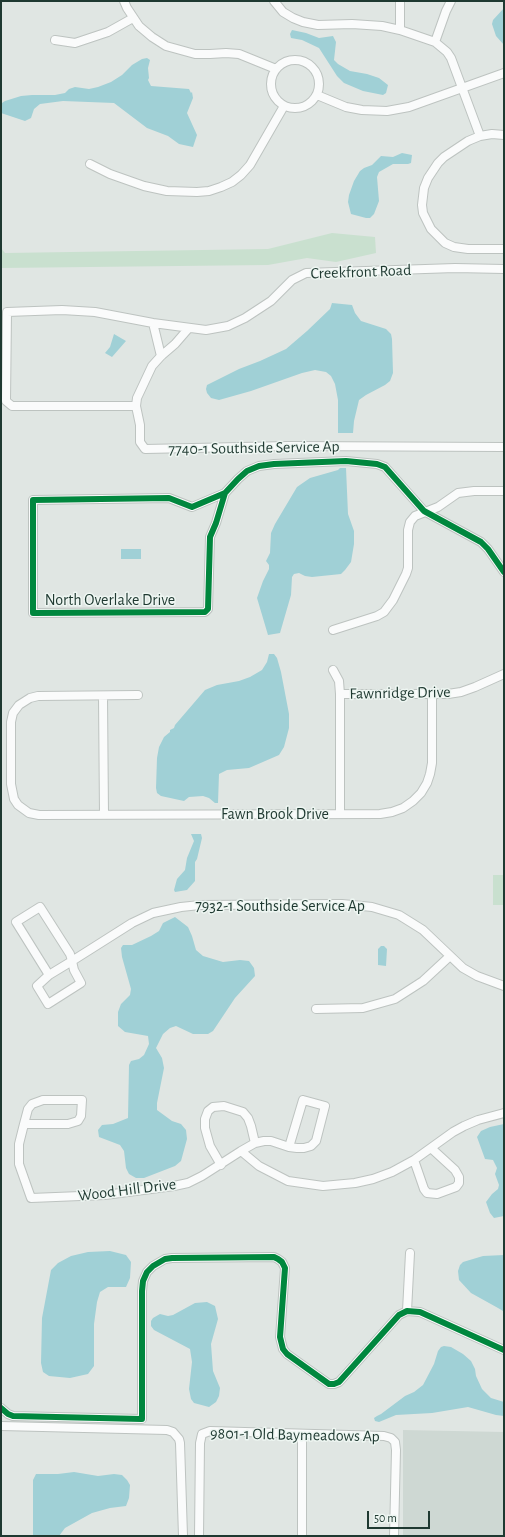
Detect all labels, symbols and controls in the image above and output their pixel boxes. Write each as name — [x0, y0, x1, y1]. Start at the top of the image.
street label: Creekfront Road — [310, 261, 412, 283]
street label: 7740-1 Southside Service Ap — [168, 437, 340, 459]
street label: North Overlake Drive — [45, 590, 175, 610]
street label: Fawnridge Drive — [349, 683, 451, 703]
street label: Fawn Brook Drive — [221, 804, 329, 824]
street label: 7932-1 Southside Service Ap — [195, 896, 365, 916]
street label: Wood Hill Drive — [77, 1174, 177, 1206]
street label: 9801-1 Old Baymeadows Ap — [210, 1424, 380, 1446]
scale bar — [369, 1503, 432, 1529]
text: 50 m — [374, 1512, 397, 1524]

